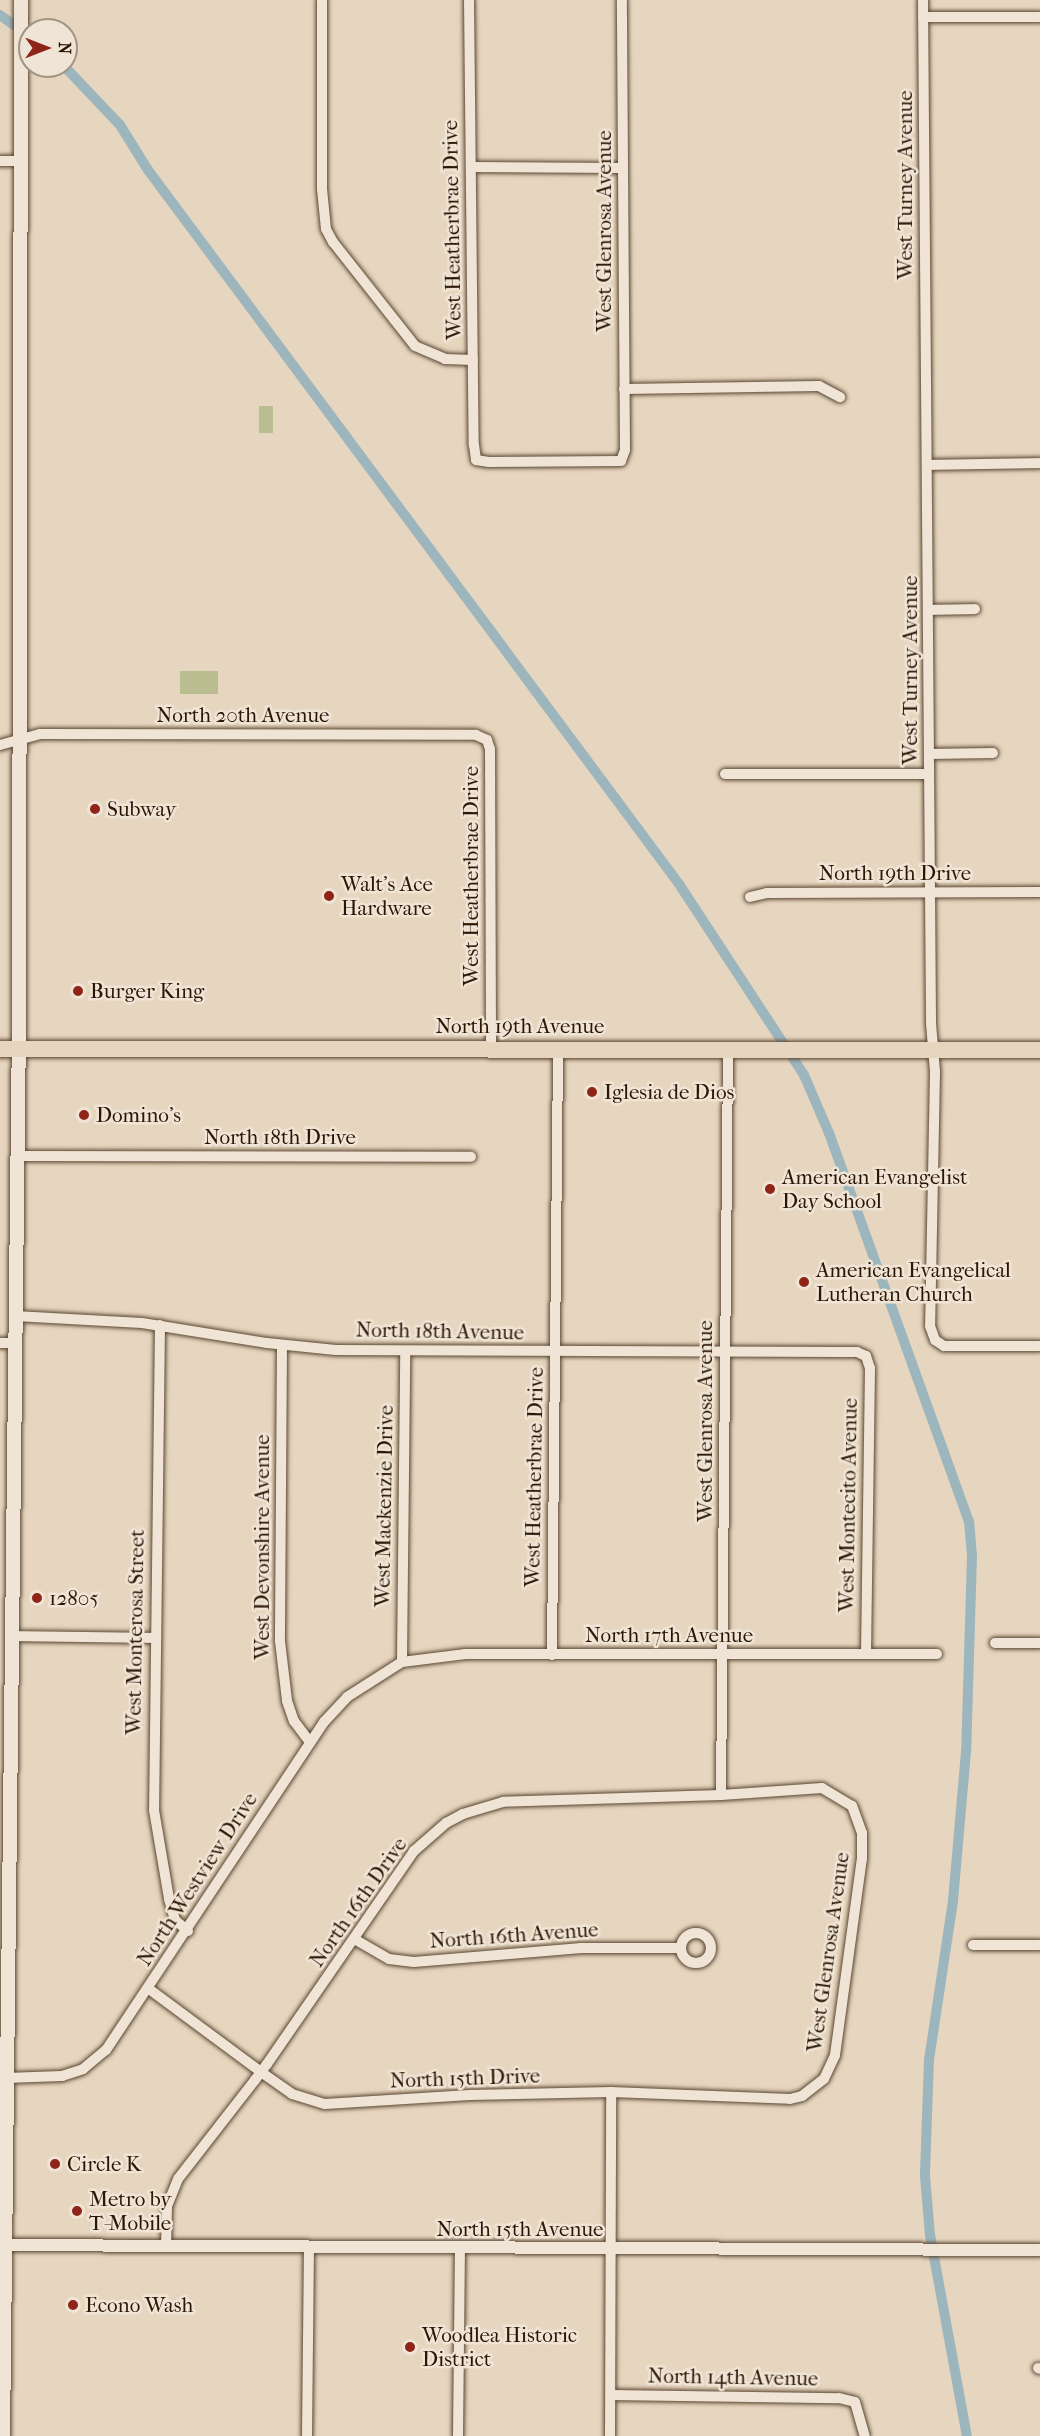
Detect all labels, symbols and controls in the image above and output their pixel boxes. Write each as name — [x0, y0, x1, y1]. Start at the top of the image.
north arrow — [18, 18, 78, 78]
text: N — [55, 42, 74, 54]
street label: West Turney Avenue — [892, 90, 918, 280]
street label: West Heatherbrae Drive — [437, 120, 467, 340]
street label: West Glenrosa Avenue — [591, 130, 617, 332]
street label: West Turney Avenue — [897, 575, 923, 765]
street label: North 20th Avenue — [157, 702, 329, 728]
street label: West Heatherbrae Drive — [458, 766, 484, 986]
place label: Subway — [107, 796, 176, 822]
marker: Subway — [88, 802, 102, 816]
street label: North 19th Drive — [819, 860, 971, 886]
place label: Walt's Ace Hardware — [341, 871, 433, 921]
marker: Walt's Ace Hardware — [322, 889, 336, 903]
place label: Burger King — [90, 978, 204, 1004]
marker: Burger King — [71, 984, 85, 998]
street label: North 19th Avenue — [436, 1013, 604, 1039]
place label: Iglesia de Dios — [604, 1079, 734, 1105]
marker: Iglesia de Dios — [585, 1085, 599, 1099]
place label: Domino's — [96, 1102, 181, 1128]
marker: Domino's — [77, 1108, 91, 1122]
street label: North 18th Drive — [204, 1124, 356, 1150]
place label: American Evangelist Day School — [782, 1164, 968, 1214]
marker: American Evangelist Day School — [763, 1182, 777, 1196]
place label: American Evangelical Lutheran Church — [816, 1257, 1011, 1307]
marker: American Evangelical Lutheran Church — [797, 1275, 811, 1289]
street label: North 18th Avenue — [356, 1317, 524, 1345]
street label: West Glenrosa Avenue — [692, 1320, 718, 1522]
street label: West Heatherbrae Drive — [519, 1367, 549, 1587]
street label: West Montecito Avenue — [834, 1398, 862, 1612]
street label: West Mackenzie Drive — [370, 1405, 398, 1607]
street label: West Devonshire Avenue — [249, 1434, 275, 1660]
street label: West Monterosa Street — [121, 1529, 149, 1735]
place label: 12805 — [49, 1585, 99, 1611]
marker: 12805 — [30, 1591, 44, 1605]
street label: North 17th Avenue — [585, 1622, 753, 1648]
street label: North Westview Drive — [131, 1787, 263, 1971]
street label: North 16th Drive — [304, 1832, 412, 1972]
street label: West Glenrosa Avenue — [801, 1850, 855, 2054]
street label: North 16th Avenue — [429, 1917, 599, 1953]
street label: North 15th Drive — [389, 2063, 541, 2093]
place label: Circle K — [67, 2151, 141, 2177]
marker: Circle K — [48, 2157, 62, 2171]
place label: Metro by T-Mobile — [89, 2186, 171, 2236]
marker: Metro by T-Mobile — [70, 2204, 84, 2218]
street label: North 15th Avenue — [437, 2216, 603, 2242]
place label: Econo Wash — [85, 2292, 193, 2318]
marker: Econo Wash — [66, 2298, 80, 2312]
place label: Woodlea Historic District — [422, 2322, 577, 2372]
marker: Woodlea Historic District — [403, 2340, 417, 2354]
street label: North 14th Avenue — [648, 2363, 818, 2391]

